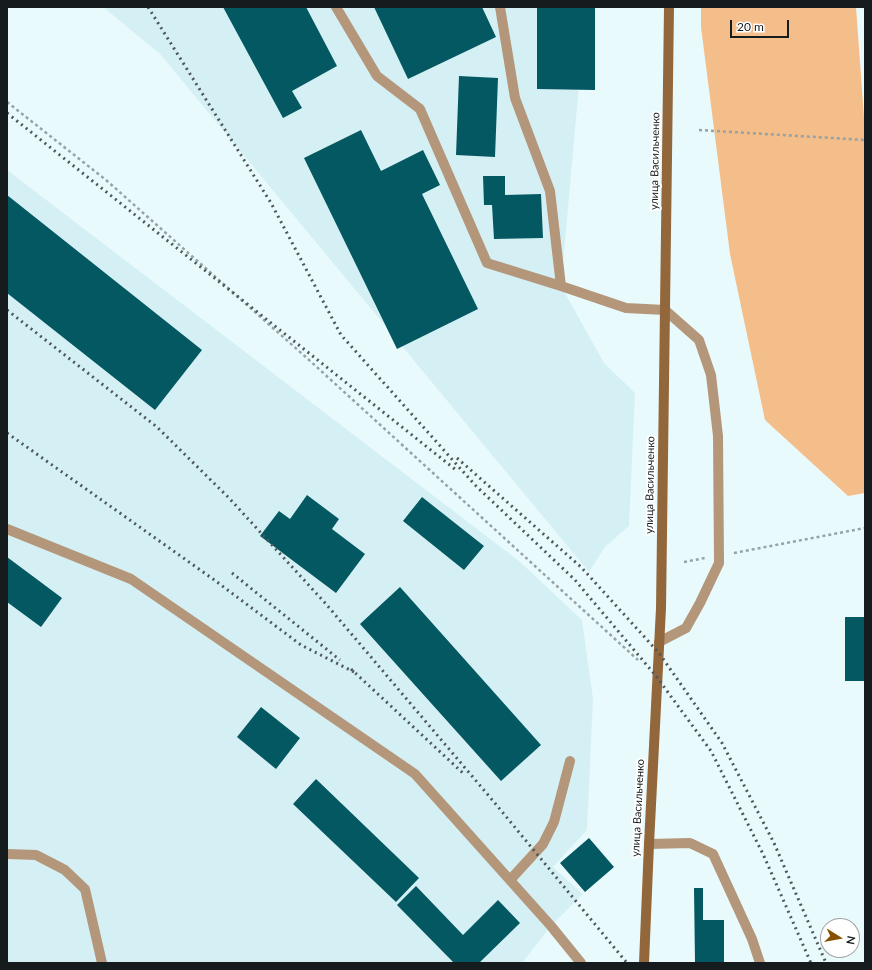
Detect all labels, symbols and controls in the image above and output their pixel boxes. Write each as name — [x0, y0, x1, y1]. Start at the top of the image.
scale bar — [732, 12, 791, 38]
text: 20 m — [737, 19, 764, 34]
street label: улица Васильченко — [648, 112, 662, 210]
street label: улица Васильченко — [643, 436, 657, 534]
street label: улица Васильченко — [629, 759, 647, 857]
north arrow — [820, 918, 860, 958]
text: N — [844, 935, 858, 946]

